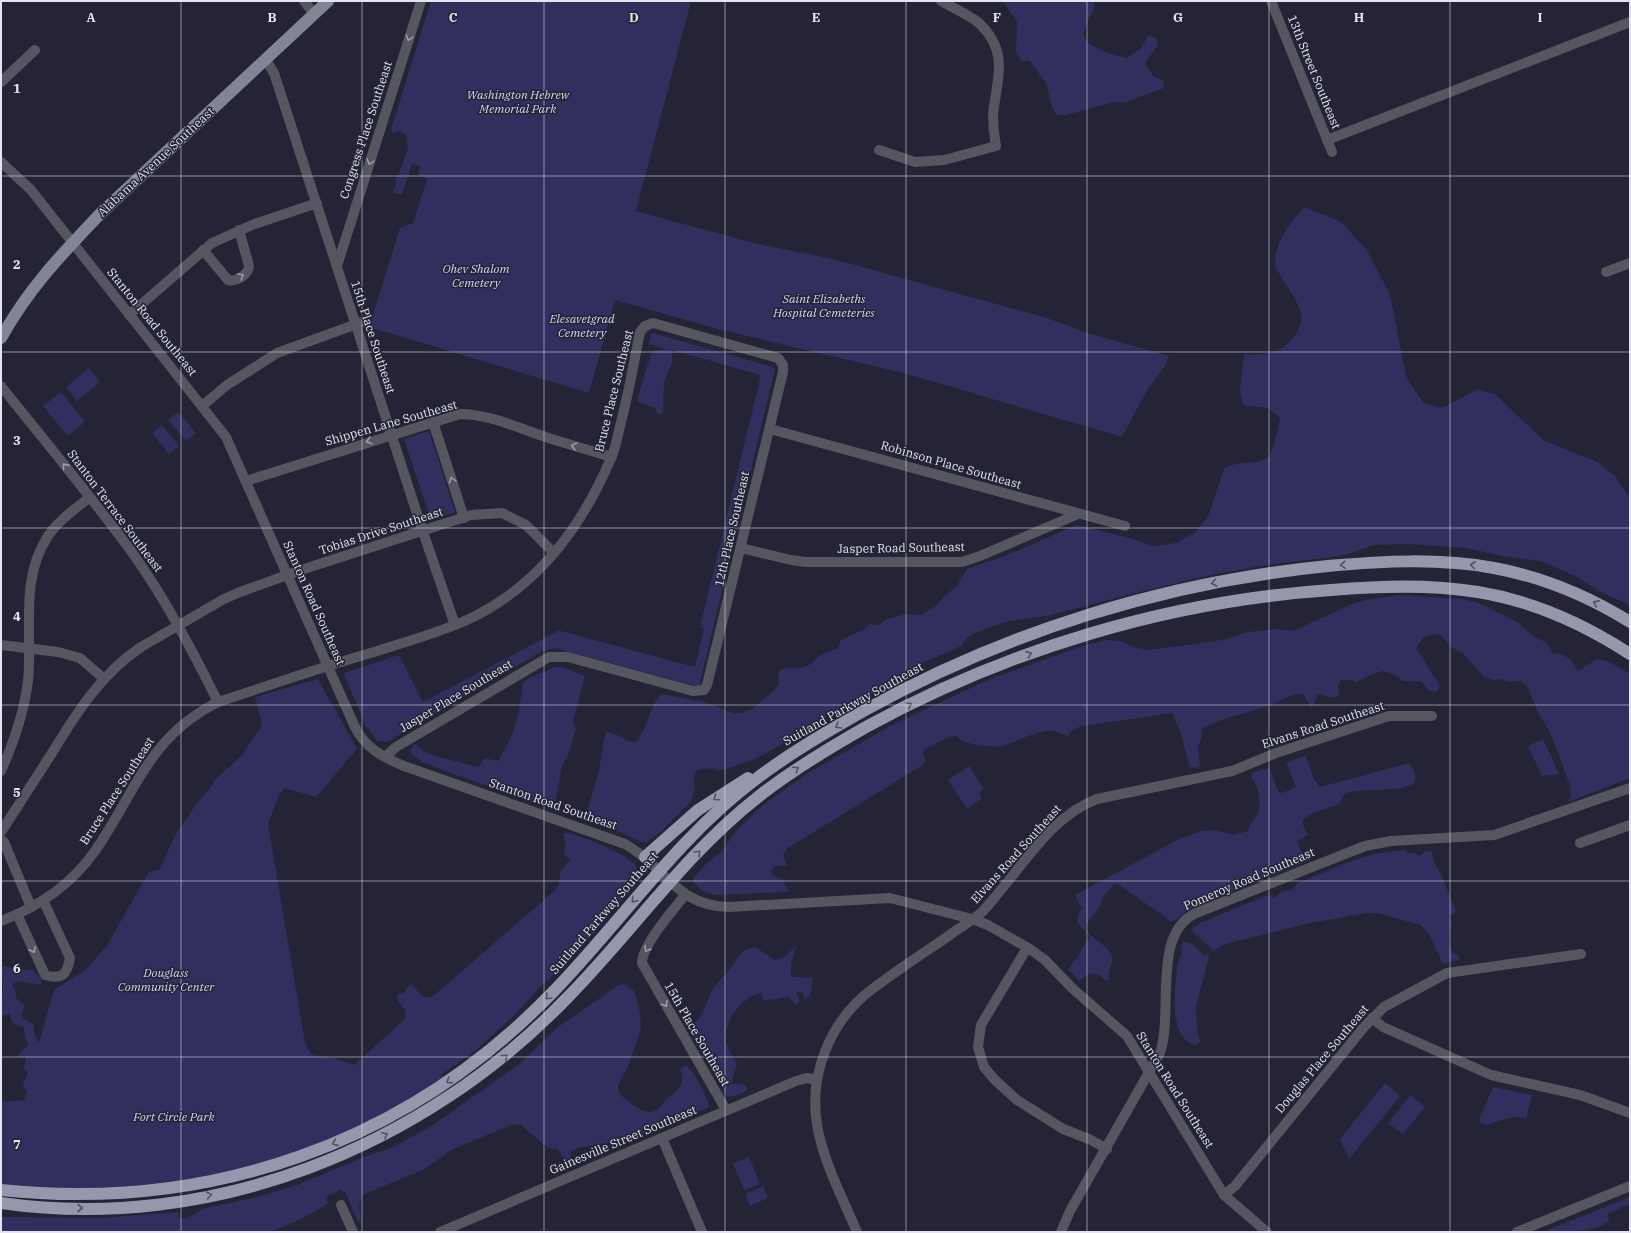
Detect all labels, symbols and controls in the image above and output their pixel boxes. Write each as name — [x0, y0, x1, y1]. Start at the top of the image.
text: A — [86, 9, 96, 26]
text: B — [267, 9, 277, 26]
text: C — [449, 9, 458, 26]
text: D — [629, 9, 639, 26]
text: E — [812, 9, 820, 26]
text: F — [993, 9, 1001, 26]
text: G — [1173, 9, 1183, 26]
text: H — [1354, 9, 1365, 26]
text: I — [1538, 9, 1543, 26]
street label: 13th Street Southeast — [1285, 13, 1344, 131]
one-way arrow — [405, 34, 414, 41]
street label: Congress Place Southeast — [336, 59, 395, 201]
text: 1 — [13, 80, 21, 97]
park label: Washington Hebrew Memorial Park — [467, 87, 571, 116]
street label: Alabama Avenue Southeast — [94, 104, 217, 220]
one-way arrow — [366, 158, 375, 165]
text: 2 — [13, 256, 21, 273]
park label: Ohev Shalom Cemetery — [442, 261, 510, 290]
street label: Stanton Road Southeast — [104, 265, 201, 379]
one-way arrow — [237, 273, 244, 281]
street label: 15th Place Southeast — [348, 278, 399, 395]
park label: Saint Elizabeths Hospital Cemeteries — [772, 291, 875, 320]
park label: Elesavetgrad Cemetery — [548, 311, 615, 340]
street label: Bruce Place Southeast — [591, 328, 636, 454]
street label: Shippen Lane Southeast — [323, 396, 459, 449]
text: 3 — [13, 432, 21, 449]
one-way arrow — [366, 436, 373, 445]
street label: Robinson Place Southeast — [879, 437, 1023, 492]
one-way arrow — [571, 442, 578, 451]
street label: Stanton Terrace Southeast — [64, 447, 166, 575]
one-way arrow — [63, 464, 70, 471]
street label: 12th Place Southeast — [711, 470, 752, 588]
one-way arrow — [448, 477, 457, 484]
street label: Tobias Drive Southeast — [317, 503, 445, 558]
street label: Stanton Road Southeast — [280, 538, 349, 667]
street label: Jasper Road Southeast — [837, 539, 965, 556]
one-way arrow — [1340, 561, 1346, 570]
one-way arrow — [1470, 561, 1476, 570]
one-way arrow — [1211, 578, 1217, 587]
one-way arrow — [1593, 600, 1601, 607]
text: 4 — [13, 608, 21, 625]
one-way arrow — [1025, 650, 1032, 659]
street label: Jasper Place Southeast — [397, 656, 515, 735]
street label: Suitland Parkway Southeast — [780, 659, 925, 748]
street label: Elvans Road Southeast — [1260, 698, 1386, 751]
one-way arrow — [905, 702, 912, 710]
one-way arrow — [835, 721, 842, 728]
street label: Bruce Place Southeast — [76, 734, 157, 847]
one-way arrow — [792, 767, 799, 774]
street label: Stanton Road Southeast — [487, 775, 619, 833]
text: 5 — [13, 784, 21, 801]
one-way arrow — [713, 793, 720, 800]
street label: Elvans Road Southeast — [967, 801, 1064, 906]
street label: Pomeroy Road Southeast — [1181, 844, 1316, 913]
street label: Suitland Parkway Southeast — [546, 848, 661, 977]
one-way arrow — [693, 850, 700, 858]
one-way arrow — [632, 896, 639, 903]
one-way arrow — [28, 945, 36, 953]
one-way arrow — [644, 945, 651, 952]
text: 6 — [13, 960, 21, 977]
park label: Douglass Community Center — [118, 965, 215, 994]
street label: 15th Place Southeast — [661, 979, 733, 1089]
one-way arrow — [545, 992, 553, 1000]
one-way arrow — [661, 1000, 668, 1007]
street label: Douglas Place Southeast — [1272, 1001, 1371, 1116]
street label: Stanton Road Southeast — [1133, 1029, 1217, 1151]
one-way arrow — [500, 1054, 508, 1061]
one-way arrow — [446, 1076, 453, 1083]
street label: Gainesville Street Southeast — [547, 1102, 699, 1177]
park label: Fort Circle Park — [132, 1109, 215, 1124]
one-way arrow — [380, 1132, 388, 1140]
text: 7 — [13, 1136, 21, 1153]
one-way arrow — [331, 1138, 339, 1146]
one-way arrow — [206, 1192, 212, 1200]
one-way arrow — [77, 1204, 83, 1212]

